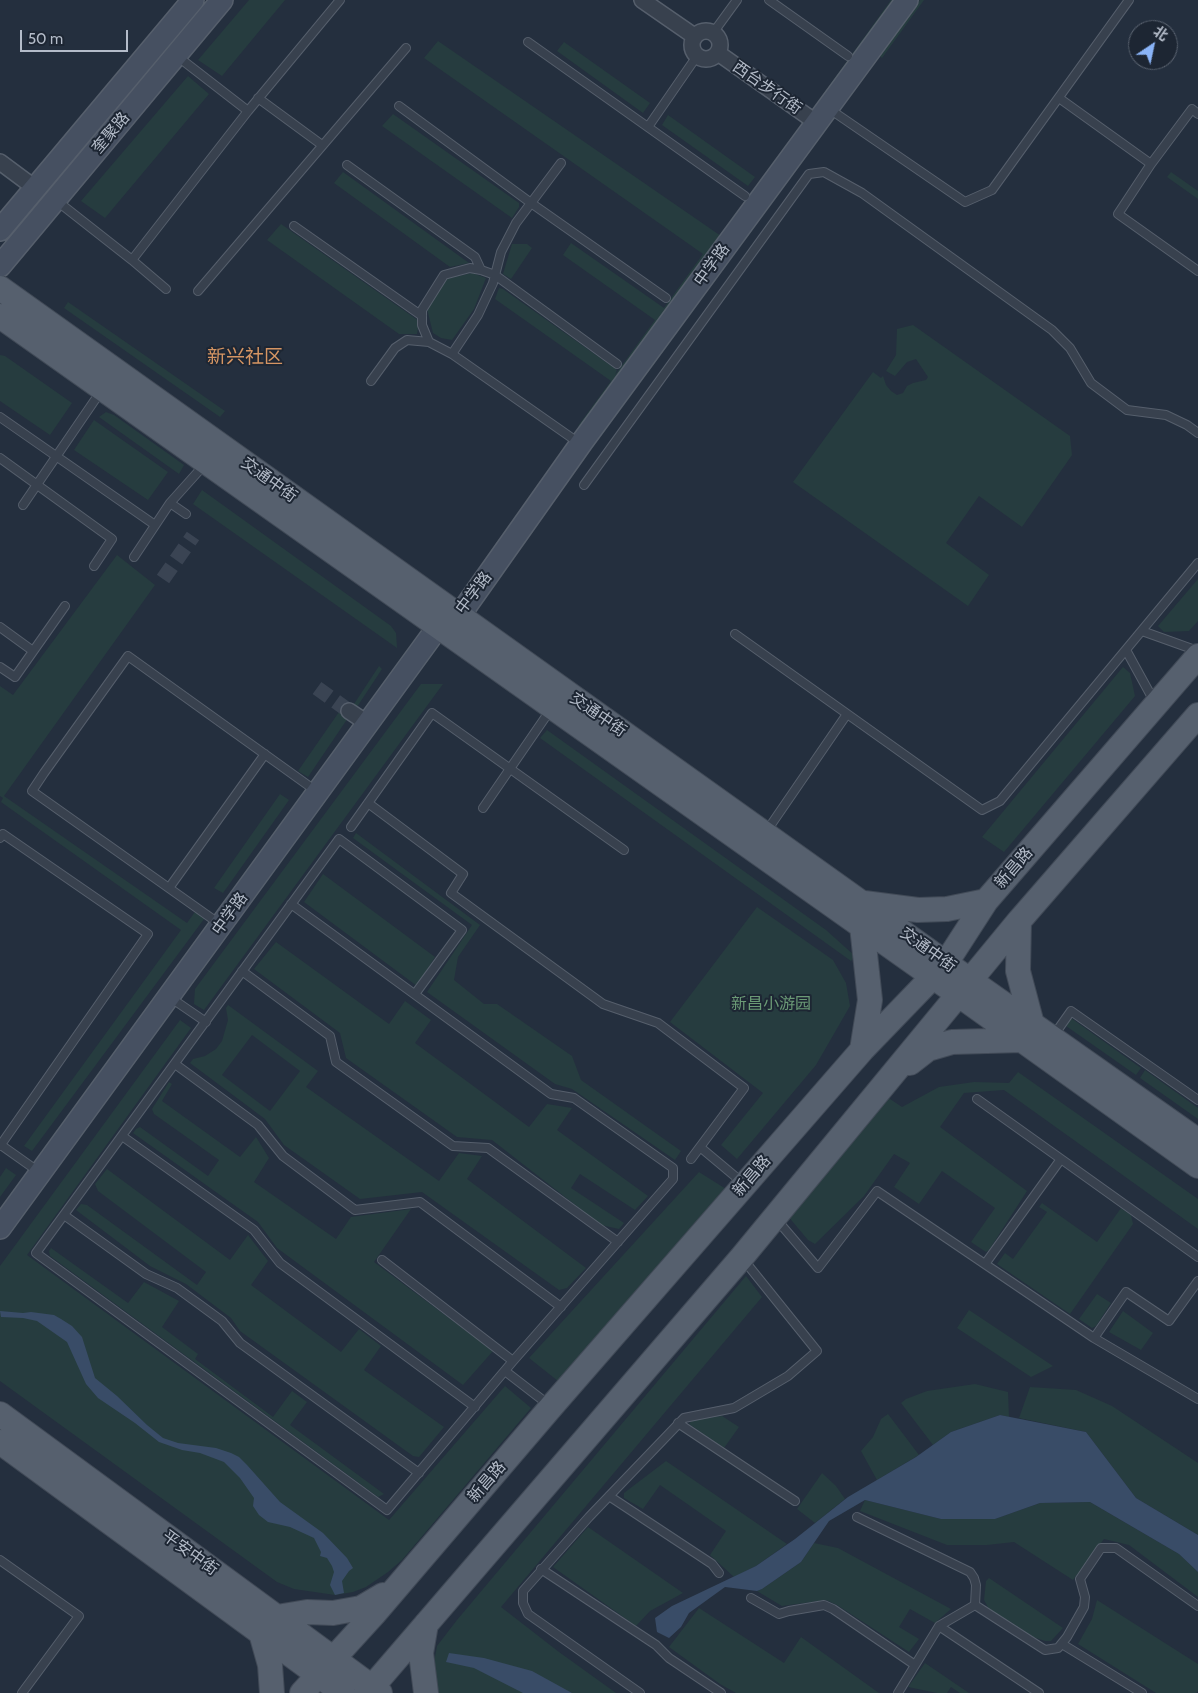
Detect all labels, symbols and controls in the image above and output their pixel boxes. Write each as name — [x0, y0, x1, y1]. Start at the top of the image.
scale bar — [22, 20, 130, 52]
north arrow — [1128, 20, 1178, 70]
text: 北 — [1150, 22, 1172, 45]
text: 50 m — [28, 30, 63, 48]
street label: 西台步行街 — [729, 57, 805, 119]
street label: 奎聚路 — [88, 108, 134, 158]
street label: 中学路 — [690, 240, 734, 290]
district label: 新兴社区 — [207, 346, 283, 368]
street label: 交通中街 — [237, 453, 301, 507]
street label: 中学路 — [452, 568, 496, 618]
street label: 交通中街 — [566, 689, 630, 741]
street label: 新昌路 — [991, 844, 1037, 892]
street label: 中学路 — [208, 889, 252, 939]
street label: 交通中街 — [896, 923, 960, 977]
park label: 新昌小游园 — [731, 994, 811, 1014]
street label: 新昌路 — [729, 1152, 775, 1200]
street label: 新昌路 — [464, 1458, 510, 1506]
street label: 平安中街 — [158, 1526, 222, 1580]

